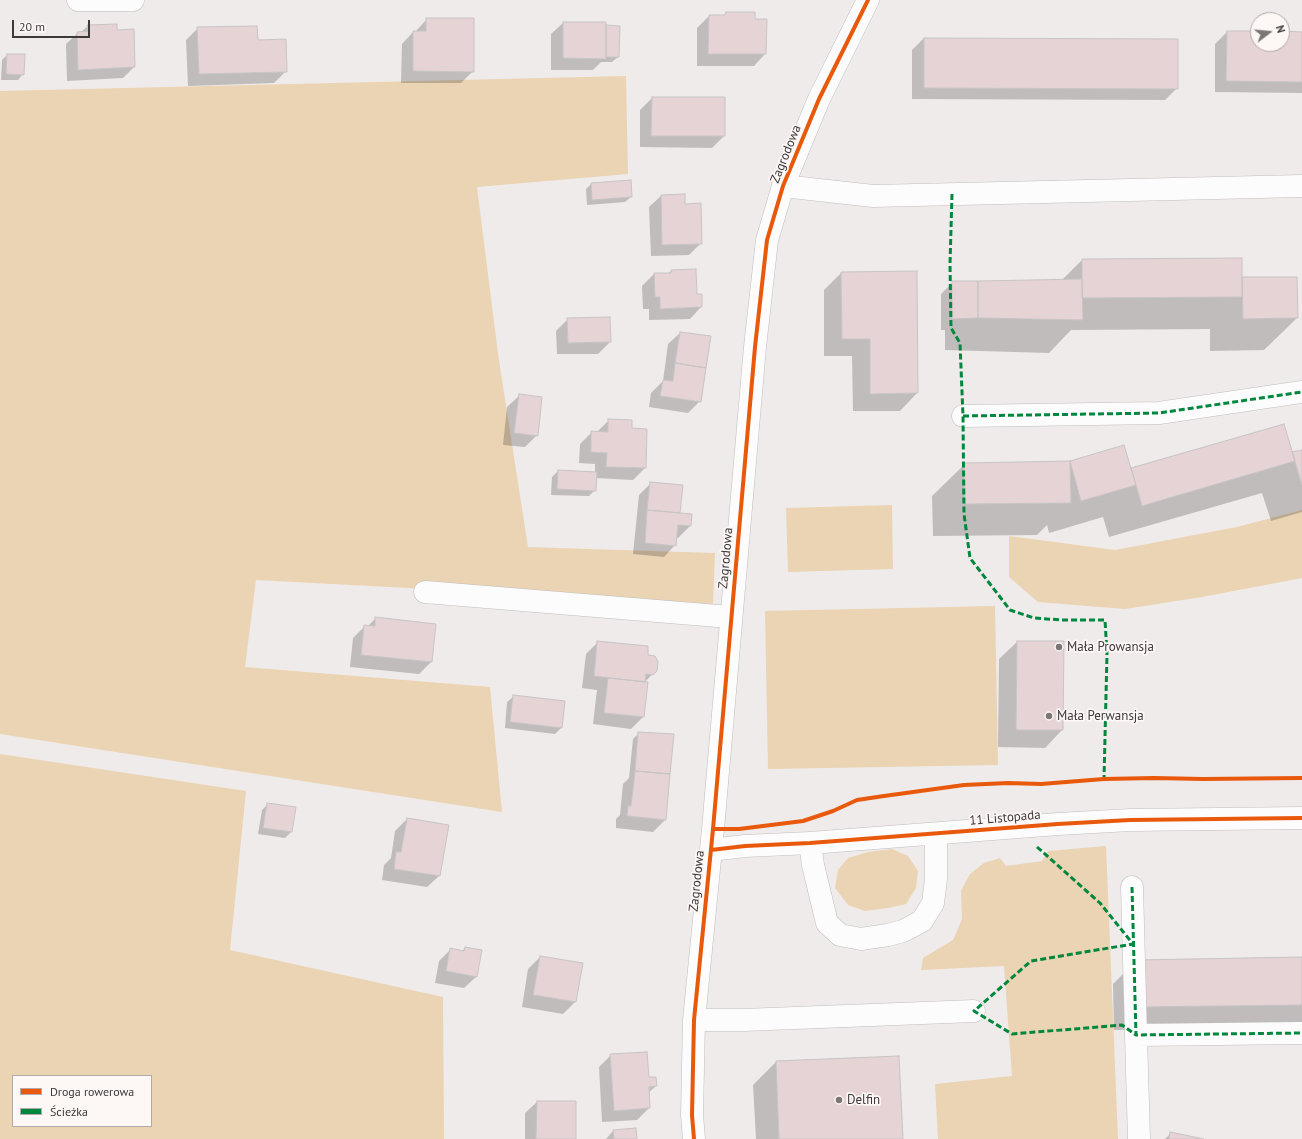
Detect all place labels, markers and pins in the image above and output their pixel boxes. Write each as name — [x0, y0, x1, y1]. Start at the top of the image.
place label: Mała Prowansja — [1067, 639, 1154, 655]
marker: Mała Prowansja — [1054, 642, 1064, 652]
place label: Mała Perwansja — [1057, 708, 1144, 724]
marker: Mała Perwansja — [1044, 711, 1054, 721]
place label: Delfin — [847, 1092, 880, 1108]
marker: Delfin — [834, 1095, 844, 1105]

